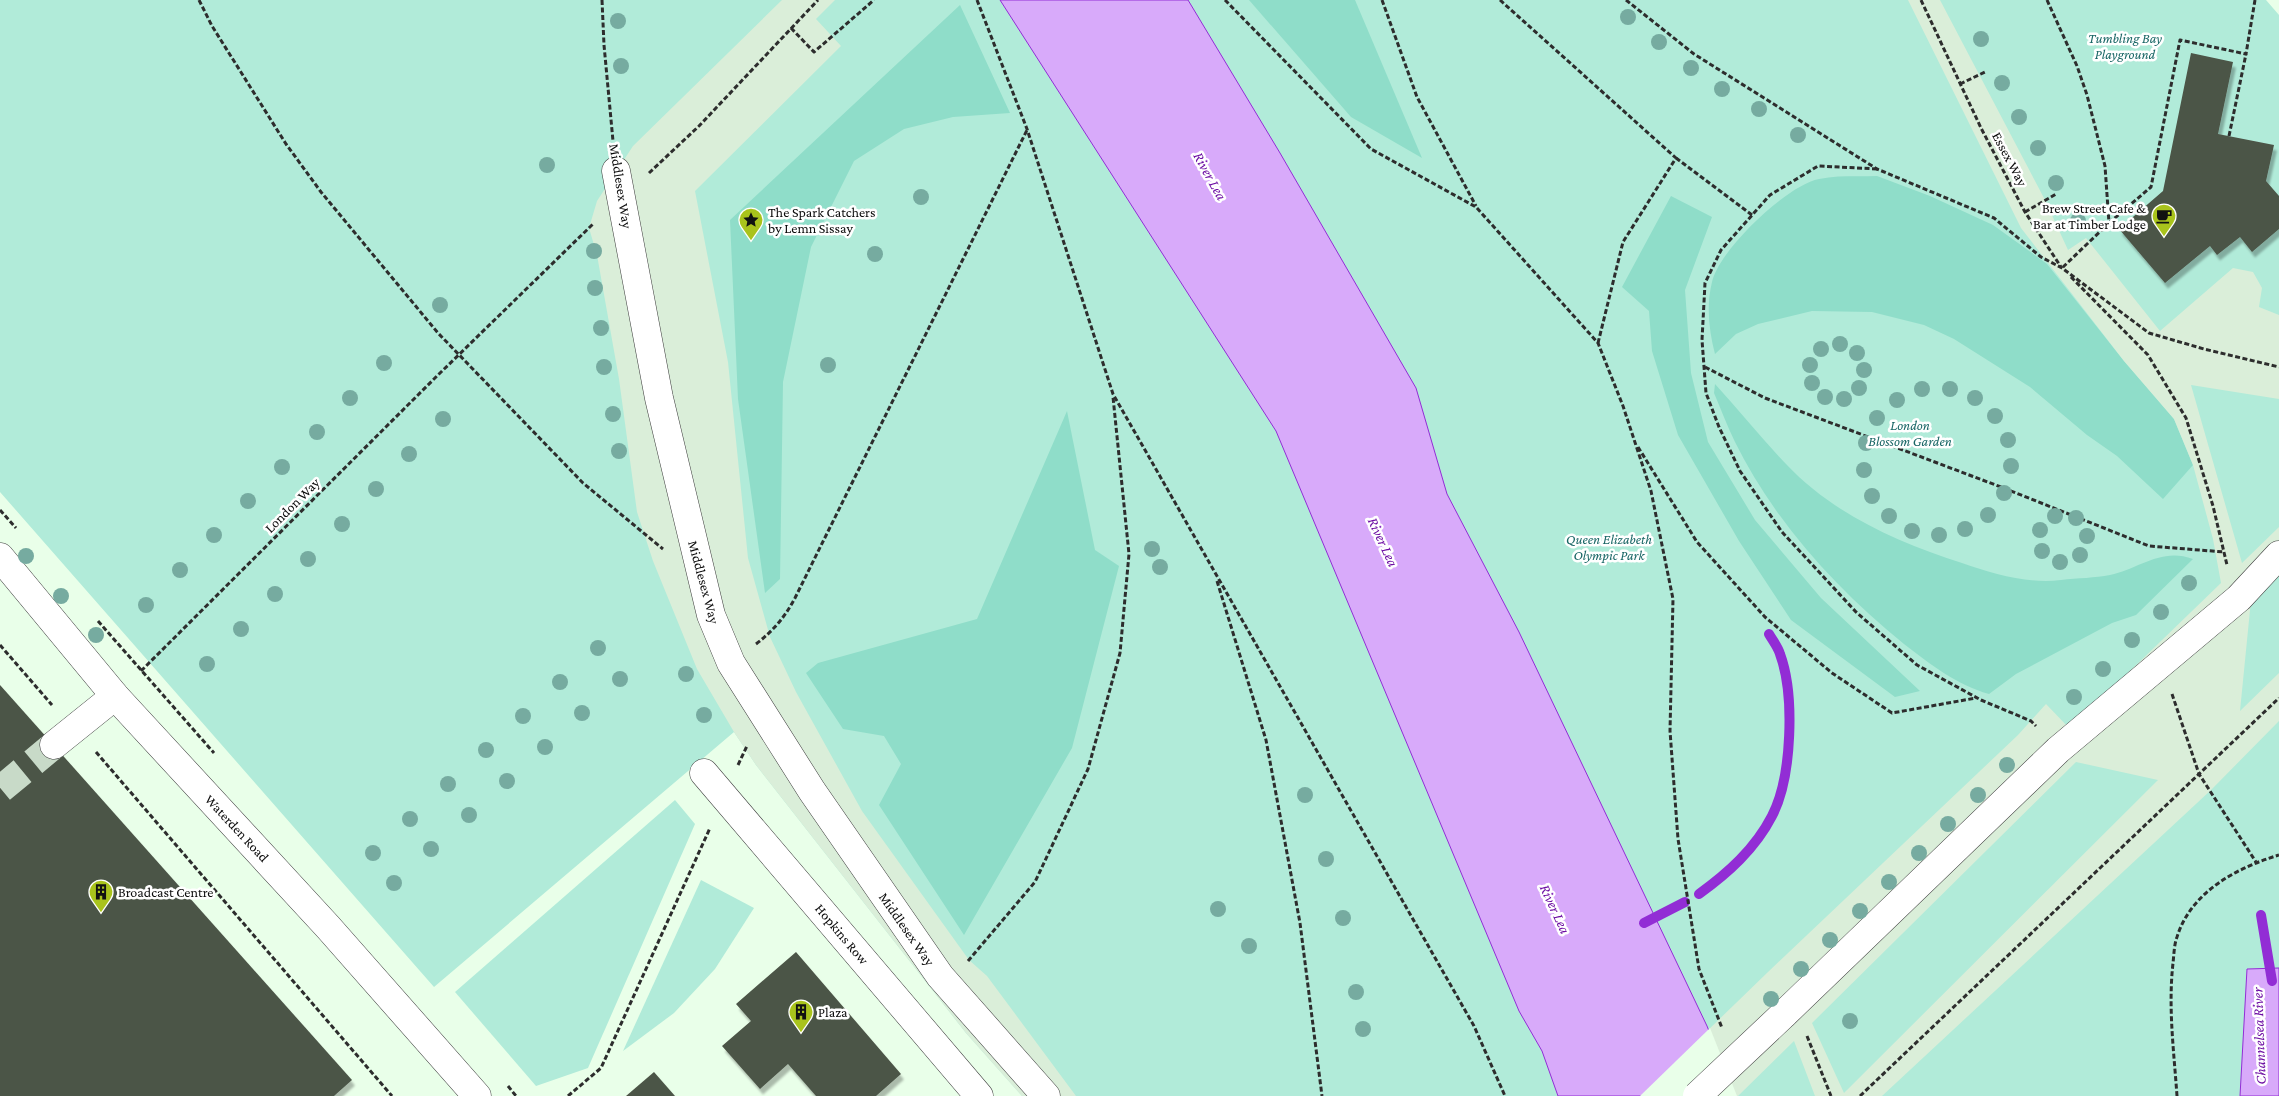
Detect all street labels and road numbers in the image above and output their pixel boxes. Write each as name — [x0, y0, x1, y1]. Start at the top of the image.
street label: Essex Way — [1989, 129, 2031, 189]
street label: Middlesex Way — [606, 142, 636, 230]
street label: London Way — [261, 474, 323, 536]
street label: Middlesex Way — [685, 539, 723, 626]
street label: Waterden Road — [202, 791, 273, 865]
street label: Middlesex Way — [876, 889, 938, 969]
street label: Hopkins Row — [812, 900, 872, 968]

